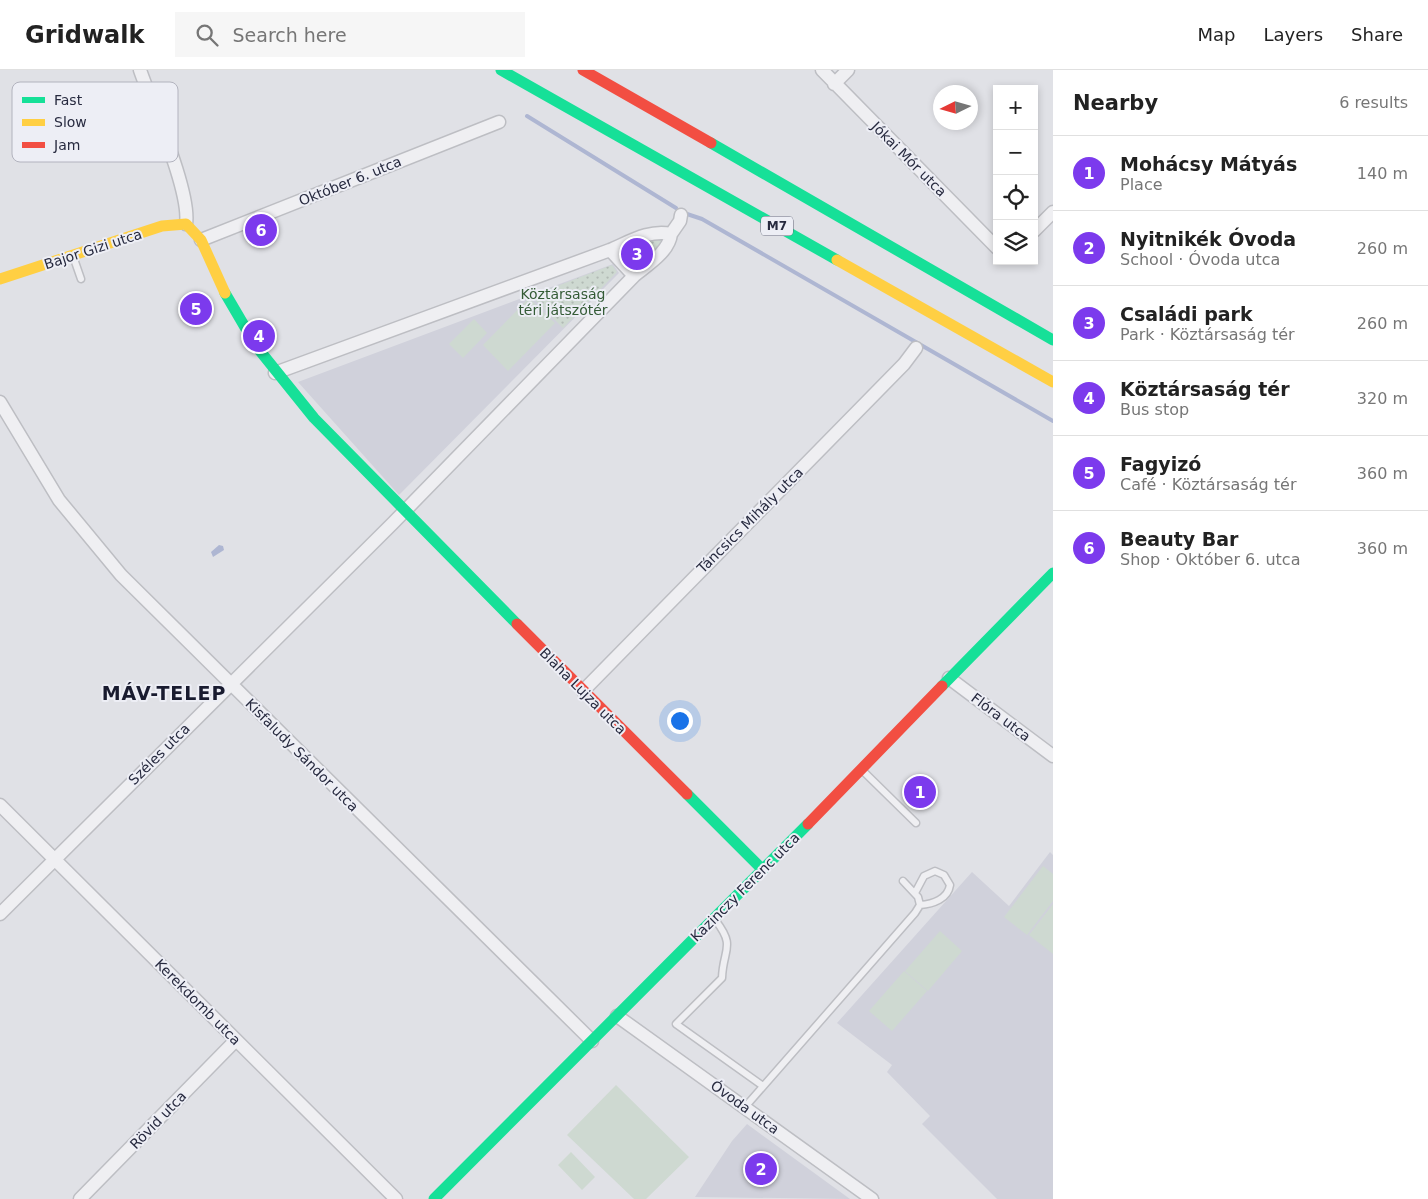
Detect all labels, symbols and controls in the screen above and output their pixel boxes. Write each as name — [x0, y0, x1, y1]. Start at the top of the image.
search box — [175, 12, 525, 57]
text: Gridwalk — [25, 21, 145, 49]
icon: search — [193, 21, 221, 49]
text: Search here — [233, 24, 347, 46]
text: Map — [1197, 24, 1235, 45]
text: Layers — [1263, 24, 1323, 45]
text: Share — [1351, 24, 1403, 45]
legend — [12, 82, 178, 162]
north arrow — [933, 85, 978, 130]
map controls — [993, 85, 1038, 265]
button: + — [993, 85, 1038, 130]
text: Nearby — [1073, 91, 1158, 115]
text: Fast — [54, 92, 83, 108]
text: 6 results — [1339, 93, 1408, 112]
text: Slow — [54, 114, 87, 130]
street label: Jókai Mór utca — [868, 118, 950, 200]
button: − — [993, 130, 1038, 175]
text: Jam — [53, 137, 80, 153]
street label: Október 6. utca — [296, 153, 404, 209]
text: Mohácsy Mátyás — [1120, 153, 1297, 175]
text: 1 — [1083, 164, 1095, 183]
text: 140 m — [1357, 164, 1408, 183]
button: locate — [993, 175, 1038, 220]
text: Place — [1120, 175, 1163, 194]
pin: 6 — [245, 211, 277, 249]
road number: M7 — [761, 216, 793, 236]
button: layers — [993, 220, 1038, 265]
street label: Bajor Gizi utca — [42, 226, 144, 272]
text: Nyitnikék Óvoda — [1120, 228, 1296, 250]
pin: 3 — [621, 235, 653, 273]
text: 2 — [1083, 239, 1095, 258]
text: 260 m — [1357, 239, 1408, 258]
text: School · Óvoda utca — [1120, 250, 1280, 269]
park label: Köztársaság téri játszótér — [518, 286, 608, 318]
pin: 5 — [180, 290, 212, 328]
text: Családi park — [1120, 303, 1253, 325]
text: 3 — [1083, 314, 1095, 333]
text: 260 m — [1357, 314, 1408, 333]
pin: 4 — [243, 317, 275, 355]
text: Park · Köztársaság tér — [1120, 325, 1295, 344]
text: Köztársaság tér — [1120, 378, 1290, 400]
text: 4 — [1083, 389, 1095, 408]
text: 320 m — [1357, 389, 1408, 408]
text: Bus stop — [1120, 400, 1189, 419]
text: Fagyizó — [1120, 453, 1201, 475]
street label: Táncsics Mihály utca — [693, 464, 806, 577]
text: 5 — [1083, 464, 1095, 483]
text: 360 m — [1357, 464, 1408, 483]
text: Café · Köztársaság tér — [1120, 475, 1296, 494]
text: Beauty Bar — [1120, 528, 1238, 550]
text: 6 — [1083, 539, 1095, 558]
text: 360 m — [1357, 539, 1408, 558]
text: Shop · Október 6. utca — [1120, 550, 1300, 569]
street label: Blaha Lujza utca — [537, 645, 629, 737]
district label: MÁV-TELEP — [102, 682, 226, 704]
street label: Flóra utca — [968, 690, 1034, 744]
street label: Kisfaludy Sándor utca — [242, 695, 362, 815]
your location — [667, 708, 693, 734]
street label: Széles utca — [125, 720, 193, 788]
pin: 1 — [904, 773, 936, 811]
street label: Kazinczy Ferenc utca — [687, 829, 803, 945]
street label: Kerekdomb utca — [152, 956, 244, 1048]
street label: Óvoda utca — [708, 1076, 783, 1137]
street label: Rövid utca — [127, 1088, 189, 1152]
pin: 2 — [745, 1150, 777, 1188]

